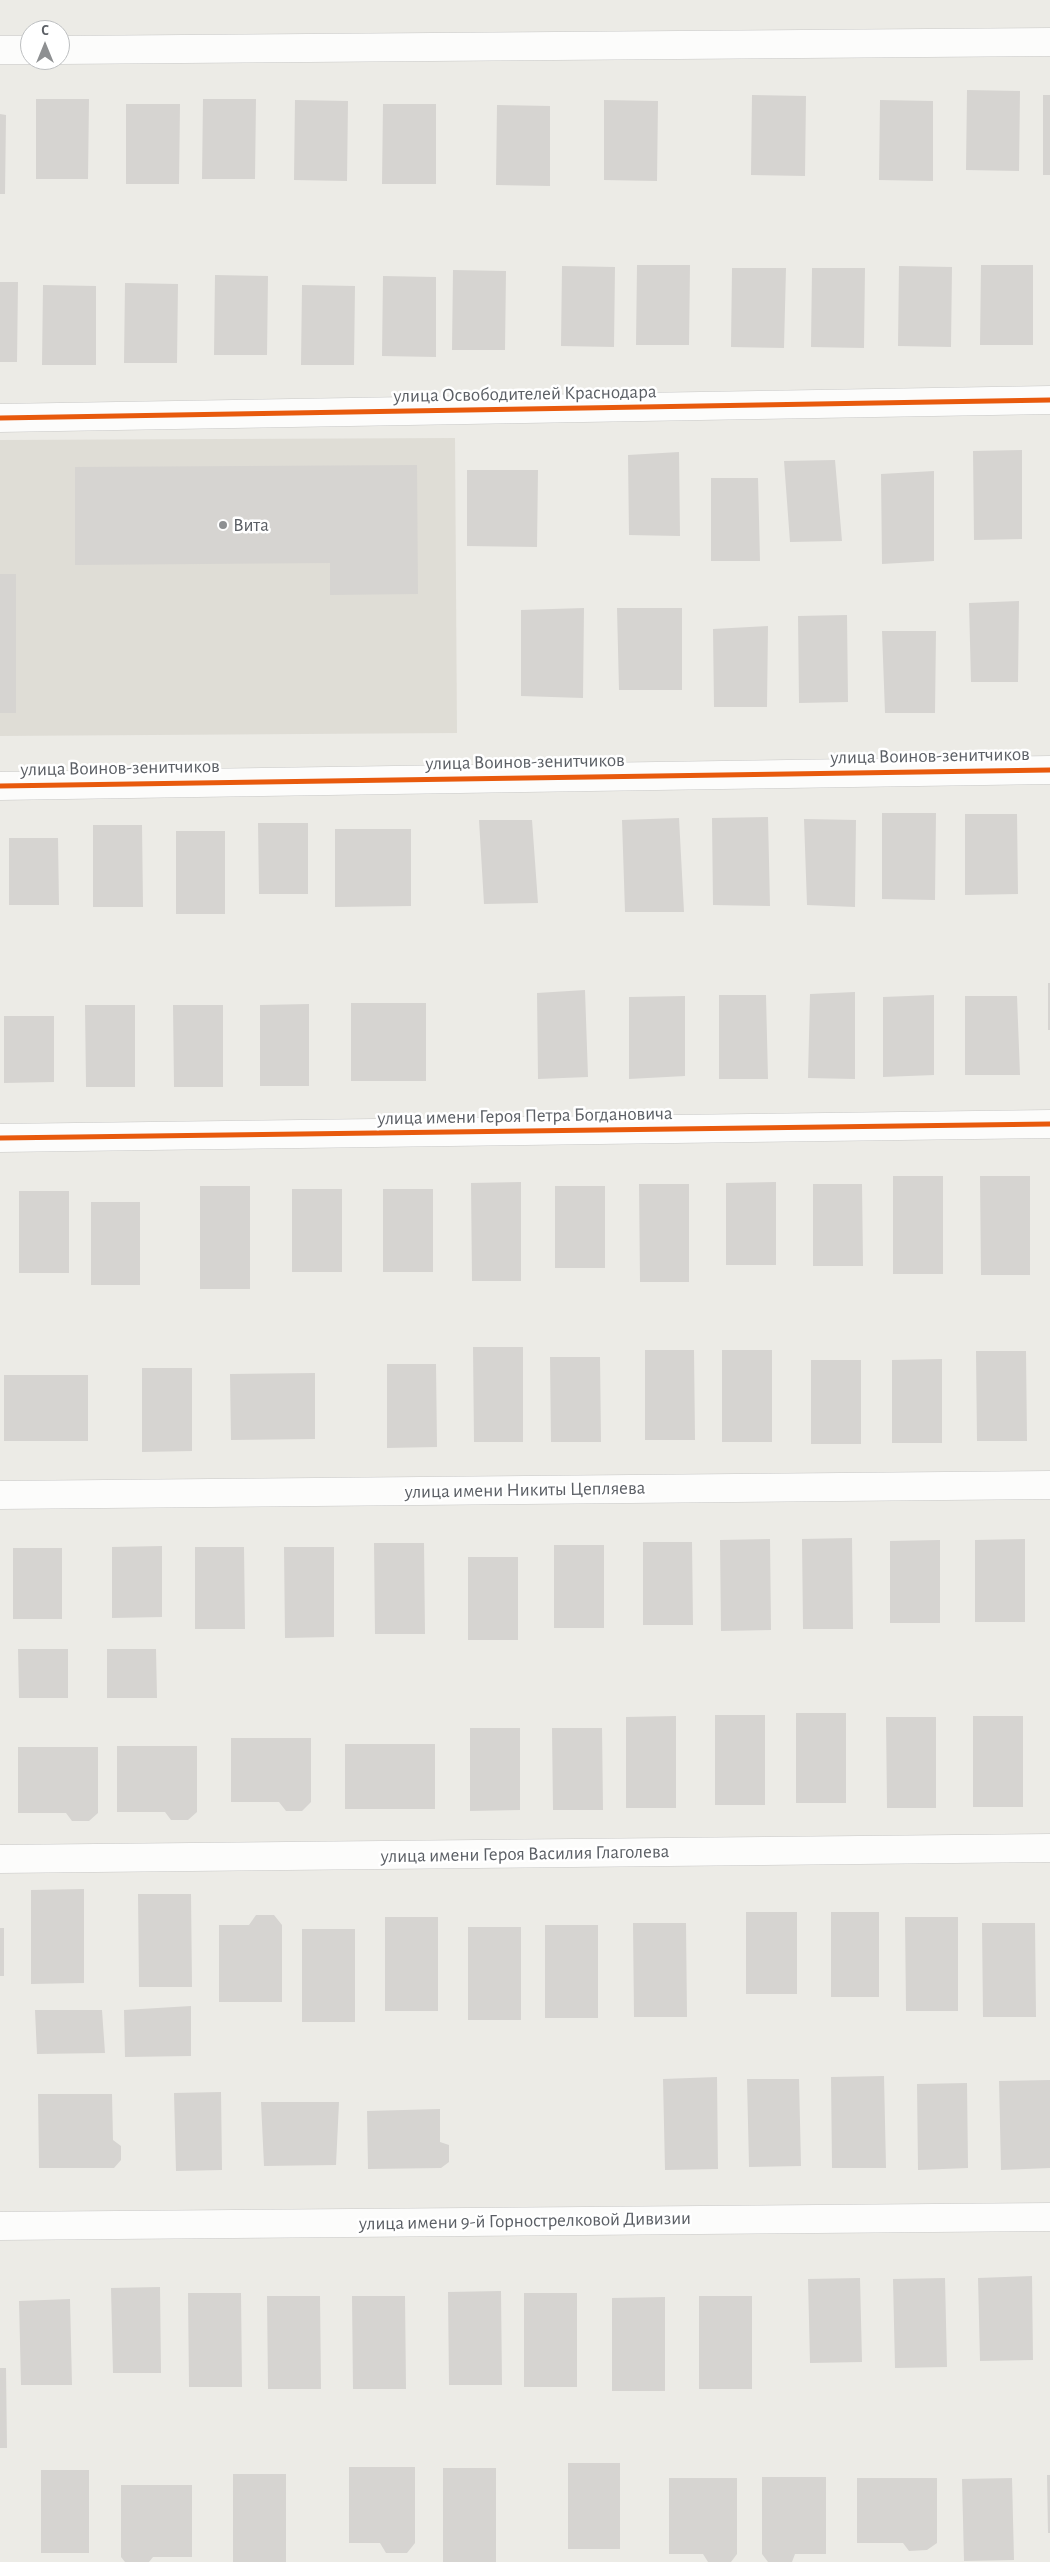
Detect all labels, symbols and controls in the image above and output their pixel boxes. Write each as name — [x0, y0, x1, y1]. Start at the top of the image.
north arrow — [20, 20, 70, 70]
text: С — [41, 24, 49, 38]
street label: улица Освободителей Краснодара — [393, 380, 657, 408]
place label: Вита — [233, 514, 269, 536]
marker: Вита — [217, 519, 229, 531]
street label: улица Воинов-зенитчиков — [830, 743, 1030, 769]
street label: улица Воинов-зенитчиков — [425, 749, 625, 775]
street label: улица Воинов-зенитчиков — [20, 755, 220, 781]
street label: улица имени Героя Петра Богдановича — [377, 1102, 673, 1130]
street label: улица имени Никиты Цепляева — [404, 1476, 646, 1504]
street label: улица имени Героя Василия Глаголева — [381, 1840, 669, 1868]
street label: улица имени 9-й Горнострелковой Дивизии — [359, 2207, 691, 2235]

